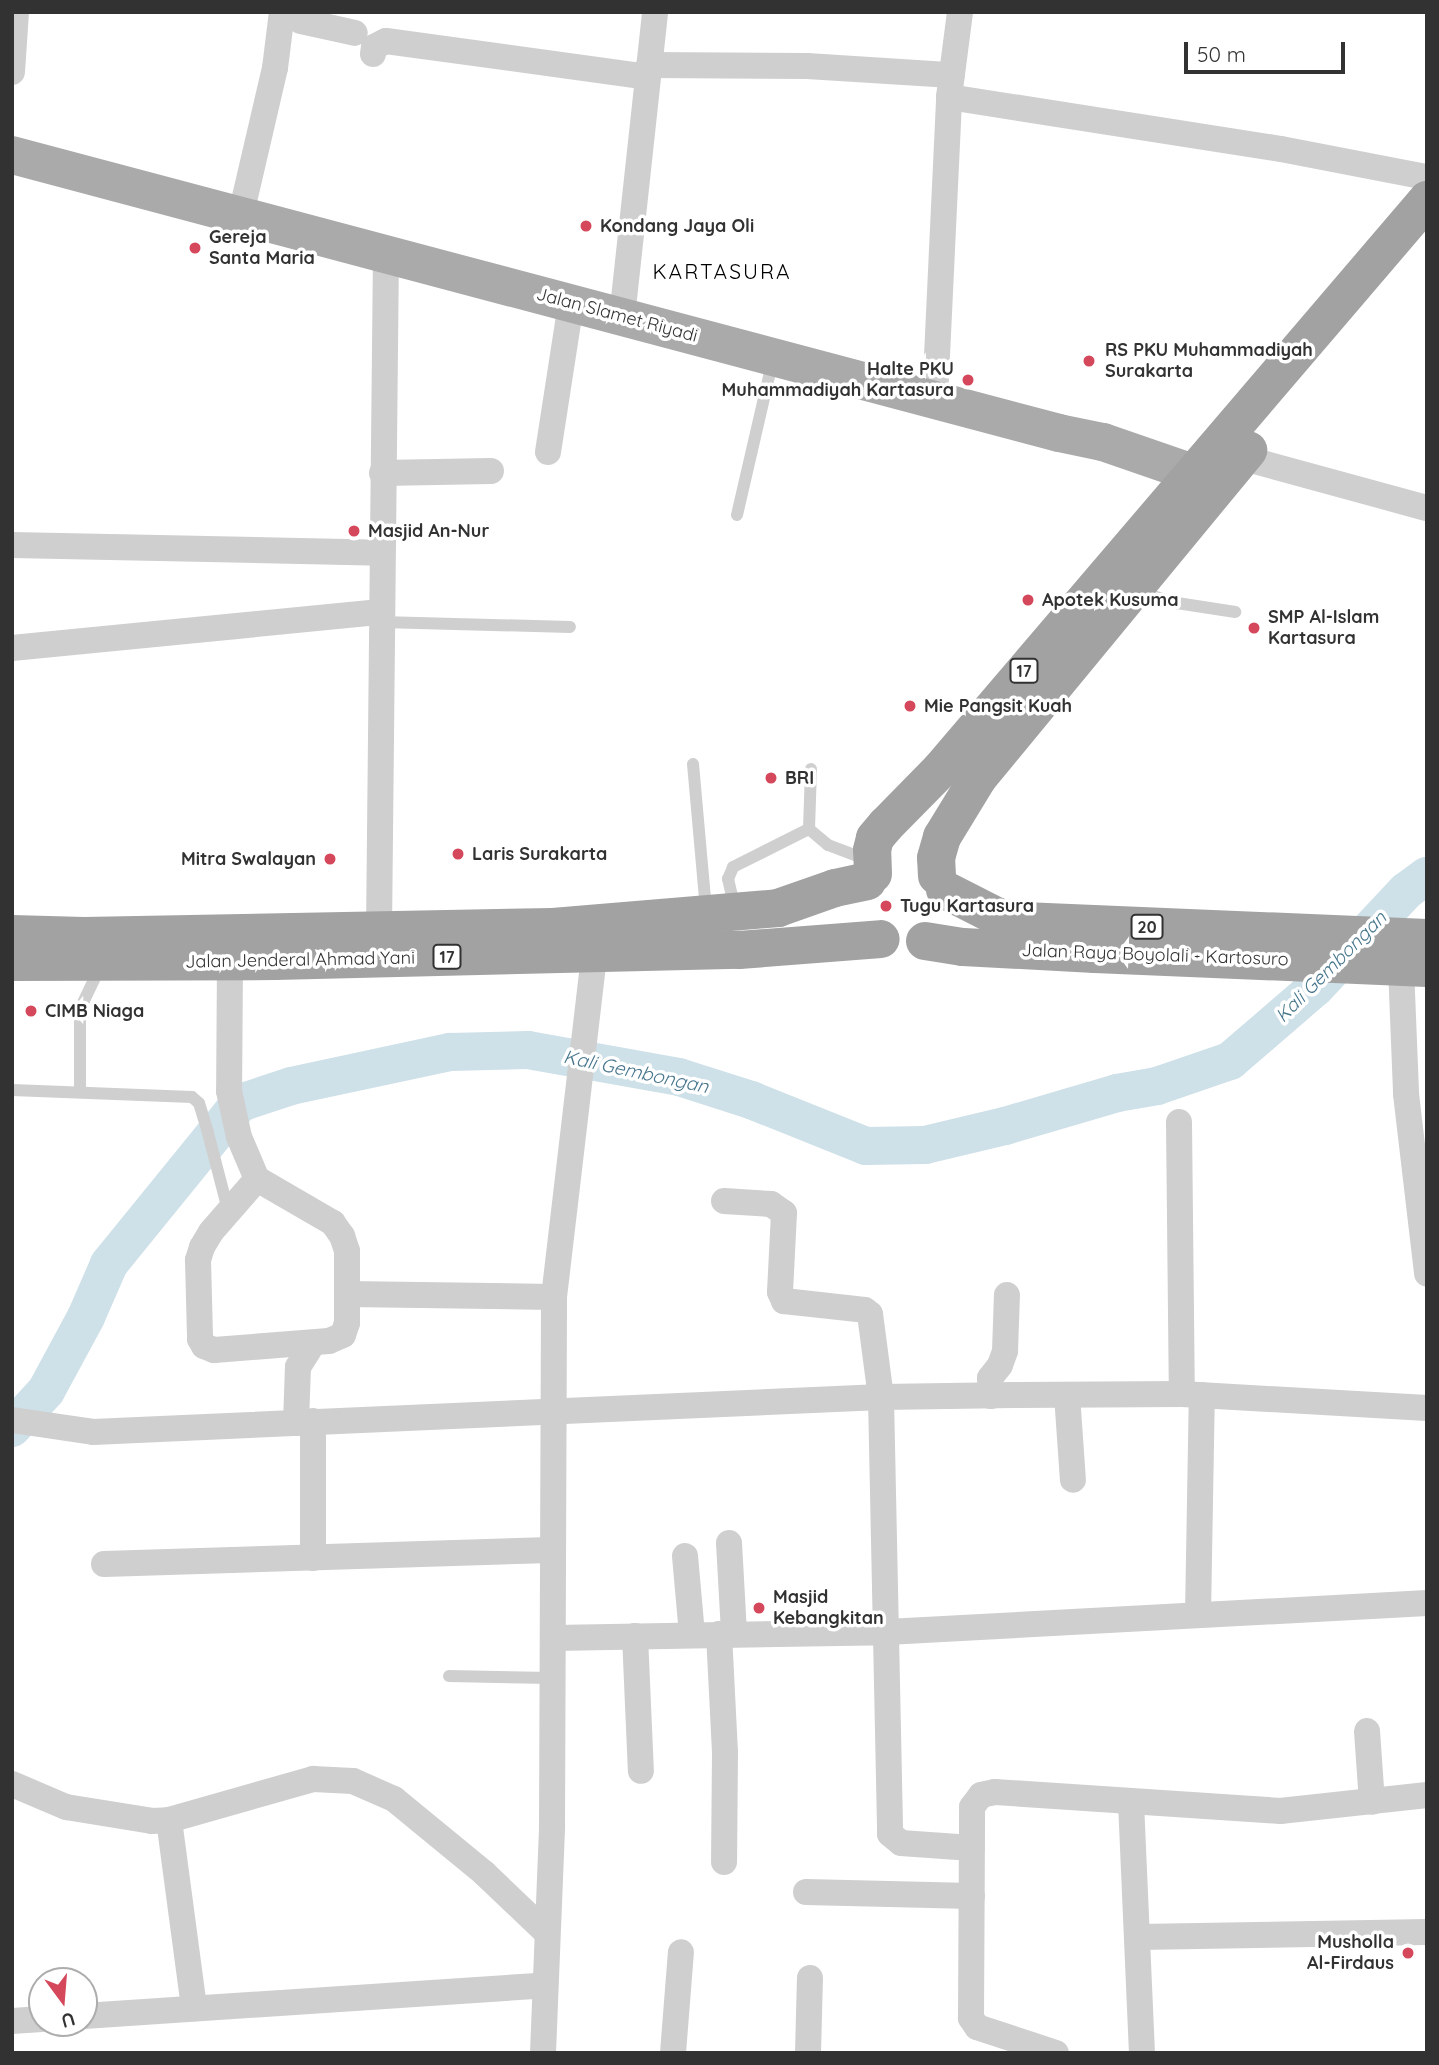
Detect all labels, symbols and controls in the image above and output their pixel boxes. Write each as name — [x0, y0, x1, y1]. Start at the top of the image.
scale bar — [1187, 28, 1348, 72]
text: 50 m — [1197, 41, 1246, 67]
place label: Kondang Jaya Oli — [600, 215, 754, 237]
marker: Kondang Jaya Oli — [578, 218, 594, 234]
place label: Gereja Santa Maria — [209, 227, 315, 270]
marker: Gereja Santa Maria — [187, 240, 203, 256]
district label: KARTASURA — [654, 258, 790, 284]
street label: Jalan Slamet Riyadi — [534, 283, 700, 347]
place label: RS PKU Muhammadiyah Surakarta — [1105, 340, 1313, 382]
marker: RS PKU Muhammadiyah Surakarta — [1079, 351, 1099, 371]
place label: Halte PKU Muhammadiyah Kartasura — [722, 359, 954, 402]
marker: Halte PKU Muhammadiyah Kartasura — [960, 372, 976, 388]
place label: Masjid An-Nur — [368, 520, 489, 542]
marker: Masjid An-Nur — [346, 523, 362, 539]
place label: Apotek Kusuma — [1042, 589, 1178, 611]
marker: Apotek Kusuma — [1020, 592, 1036, 608]
place label: SMP Al-Islam Kartasura — [1268, 607, 1379, 650]
marker: SMP Al-Islam Kartasura — [1246, 620, 1262, 636]
road number: 17 — [1008, 658, 1040, 684]
place label: Mie Pangsit Kuah — [924, 695, 1072, 717]
marker: Mie Pangsit Kuah — [902, 698, 918, 714]
place label: BRI — [785, 767, 814, 789]
marker: BRI — [763, 770, 779, 786]
place label: Laris Surakarta — [472, 843, 607, 865]
marker: Laris Surakarta — [450, 846, 466, 862]
place label: Mitra Swalayan — [181, 848, 316, 870]
marker: Mitra Swalayan — [322, 851, 338, 867]
place label: Tugu Kartasura — [900, 895, 1034, 917]
marker: Tugu Kartasura — [878, 898, 894, 914]
water label: Kali Gembongan — [1271, 907, 1391, 1027]
road number: 20 — [1130, 914, 1164, 939]
street label: Jalan Raya Boyolali - Kartosuro — [1021, 940, 1289, 970]
road number: 17 — [431, 945, 463, 970]
street label: Jalan Jenderal Ahmad Yani — [185, 947, 415, 973]
place label: CIMB Niaga — [45, 1000, 144, 1022]
marker: CIMB Niaga — [23, 1003, 39, 1019]
water label: Kali Gembongan — [562, 1046, 710, 1098]
place label: Masjid Kebangkitan — [773, 1587, 884, 1630]
marker: Masjid Kebangkitan — [751, 1600, 767, 1616]
place label: Musholla Al-Firdaus — [1307, 1932, 1394, 1974]
marker: Musholla Al-Firdaus — [1400, 1945, 1416, 1961]
north arrow — [28, 1967, 98, 2037]
text: U — [58, 2007, 78, 2034]

